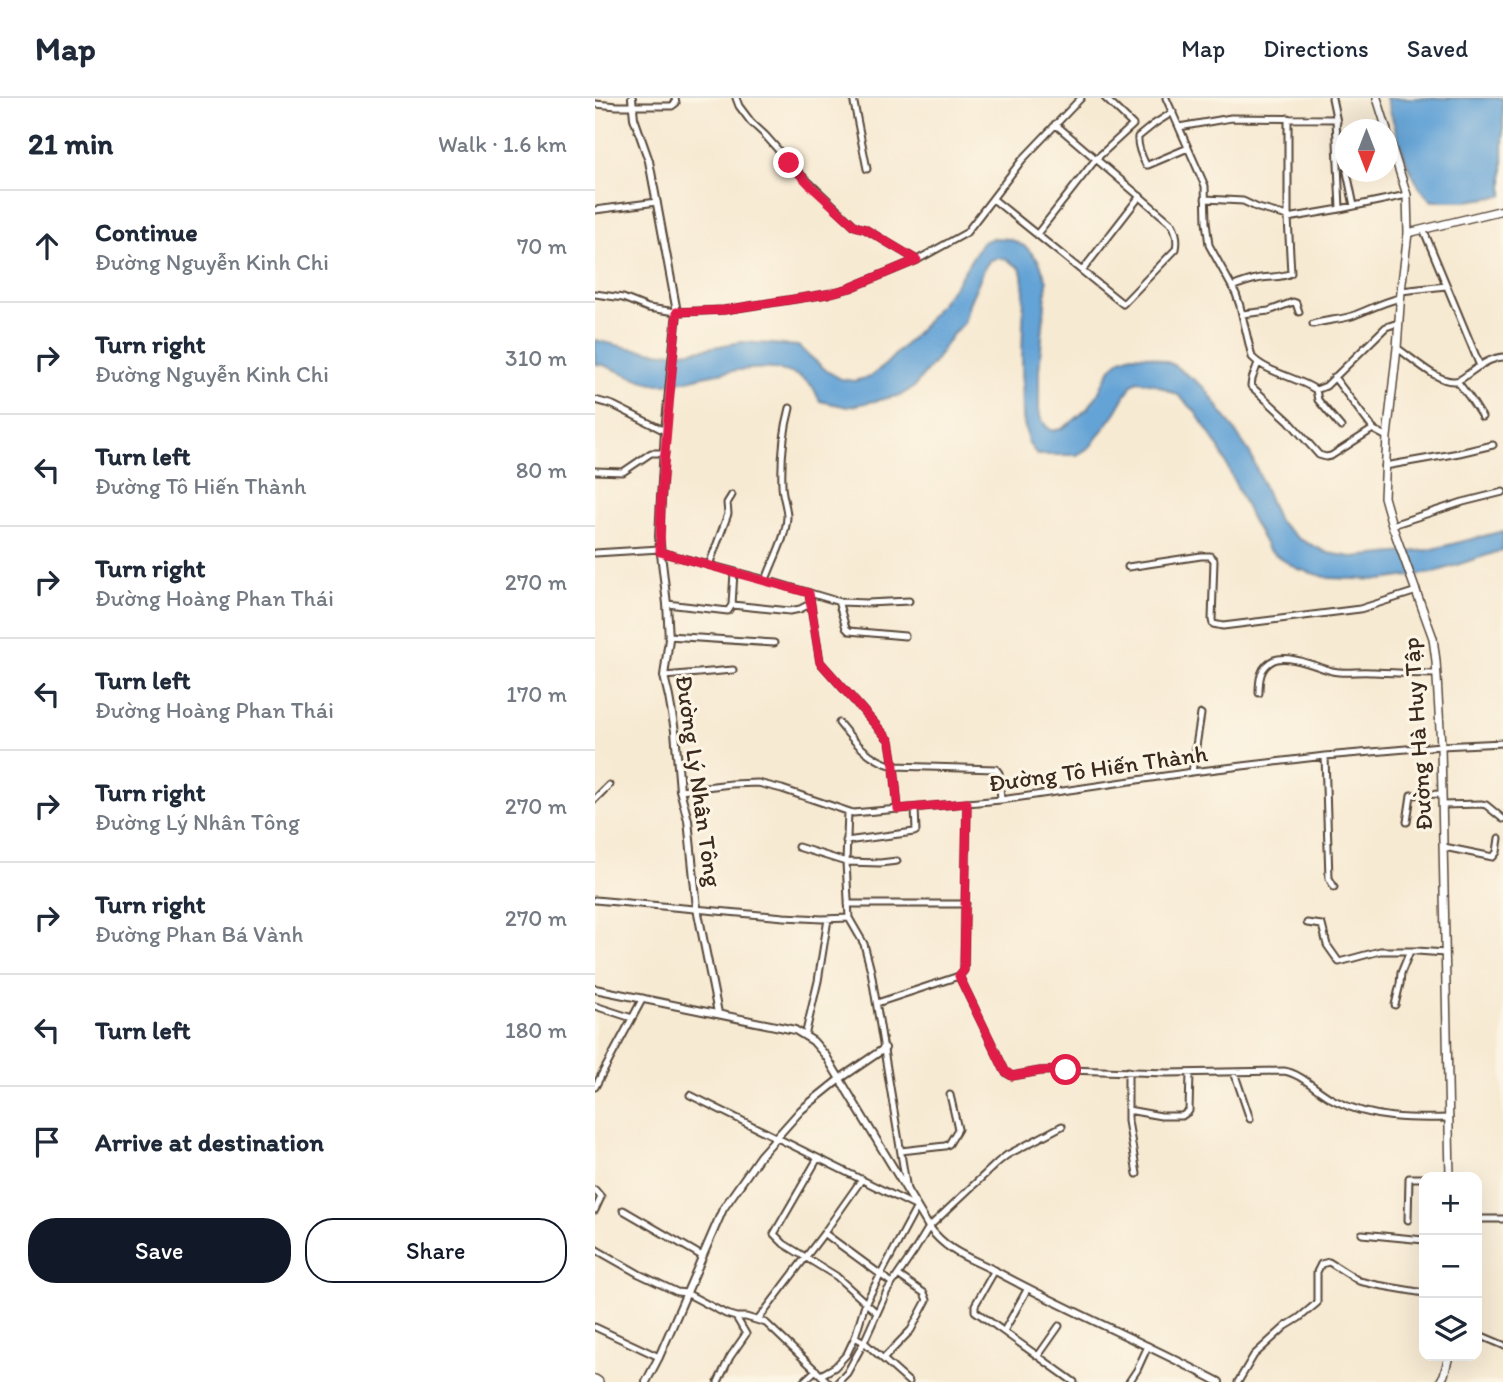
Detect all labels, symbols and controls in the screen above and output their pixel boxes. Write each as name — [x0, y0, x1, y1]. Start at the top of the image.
text: Map — [35, 29, 96, 68]
text: Map — [1181, 34, 1225, 63]
text: Directions — [1263, 34, 1369, 63]
text: Saved — [1407, 34, 1468, 63]
north arrow — [1335, 119, 1398, 182]
text: 21 min — [28, 125, 113, 162]
text: Walk · 1.6 km — [438, 130, 567, 158]
route end — [773, 147, 804, 178]
text: Continue — [95, 216, 198, 248]
icon: ahead — [28, 227, 66, 265]
text: 70 m — [517, 232, 567, 260]
text: Đường Nguyễn Kinh Chi — [95, 248, 329, 276]
text: Turn right — [95, 328, 206, 360]
icon: right — [28, 339, 66, 377]
text: 310 m — [505, 344, 567, 372]
text: Đường Nguyễn Kinh Chi — [95, 360, 329, 388]
text: Turn left — [95, 440, 191, 472]
icon: left — [28, 451, 66, 489]
text: 80 m — [516, 456, 567, 484]
text: Đường Tô Hiến Thành — [95, 472, 306, 500]
text: Turn right — [95, 552, 206, 584]
icon: right — [28, 563, 66, 601]
text: 270 m — [505, 568, 567, 596]
text: Đường Hoàng Phan Thái — [95, 584, 334, 612]
street label: Đường Hà Huy Tập — [1396, 636, 1438, 832]
text: Turn left — [95, 664, 191, 696]
street label: Đường Lý Nhân Tông — [670, 673, 728, 889]
icon: left — [28, 675, 66, 713]
text: 170 m — [506, 680, 567, 708]
text: Đường Hoàng Phan Thái — [95, 696, 334, 724]
street label: Đường Tô Hiến Thành — [987, 738, 1209, 798]
text: Turn right — [95, 776, 206, 808]
icon: right — [28, 787, 66, 825]
text: 270 m — [505, 792, 567, 820]
text: Đường Lý Nhân Tông — [95, 808, 300, 836]
text: Turn right — [95, 888, 206, 920]
icon: right — [28, 899, 66, 937]
text: 270 m — [505, 904, 567, 932]
text: Đường Phan Bá Vành — [95, 920, 303, 948]
icon: left — [28, 1011, 66, 1049]
text: Turn left — [95, 1014, 191, 1046]
text: 180 m — [505, 1016, 567, 1044]
route start — [1050, 1054, 1081, 1085]
icon: arrive — [28, 1123, 66, 1161]
text: Arrive at destination — [95, 1126, 324, 1158]
map controls — [1419, 1172, 1482, 1361]
button: + — [1419, 1172, 1482, 1235]
button: Save — [28, 1218, 291, 1283]
button: Share — [305, 1218, 567, 1283]
button: − — [1419, 1235, 1482, 1298]
button: layers — [1419, 1298, 1482, 1361]

